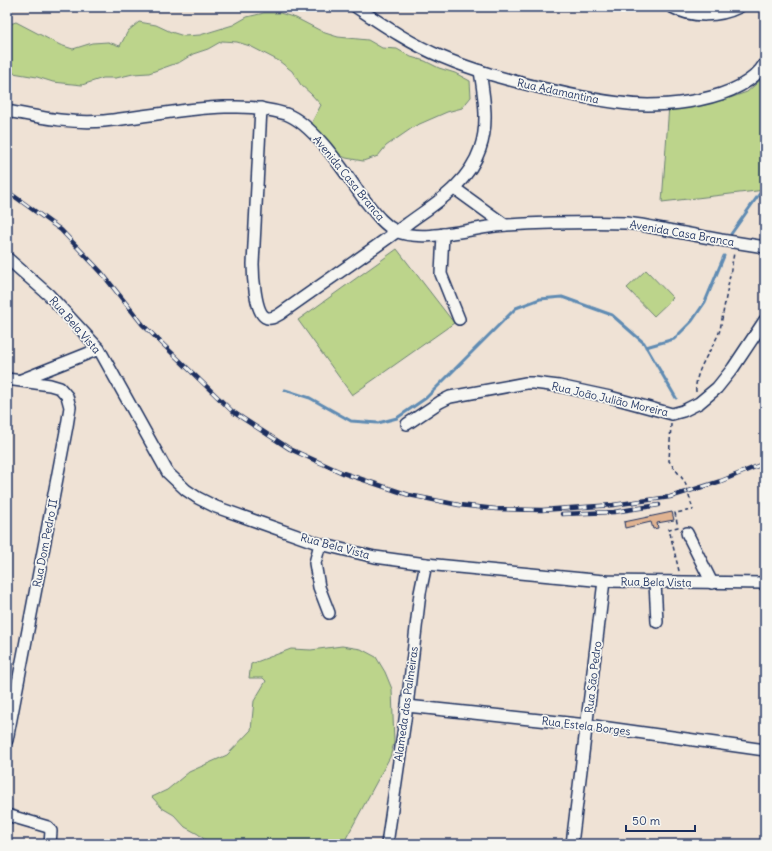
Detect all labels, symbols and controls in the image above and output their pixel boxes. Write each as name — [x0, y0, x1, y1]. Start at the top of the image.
street label: Rua Adamantina — [516, 76, 600, 106]
street label: Avenida Casa Branca — [310, 132, 388, 224]
street label: Avenida Casa Branca — [629, 217, 735, 249]
street label: Rua Bela Vista — [46, 294, 104, 356]
street label: Rua João Julião Moreira — [550, 379, 670, 419]
street label: Rua Dom Pedro II — [30, 497, 60, 588]
street label: Rua Bela Vista — [299, 530, 371, 562]
street label: Rua Bela Vista — [620, 574, 692, 590]
street label: Rua São Pedro — [582, 640, 604, 714]
street label: Alameda das Palmeiras — [391, 646, 421, 762]
street label: Rua Estela Borges — [541, 714, 631, 738]
scale bar — [626, 807, 695, 833]
text: 50 m — [632, 813, 661, 828]

